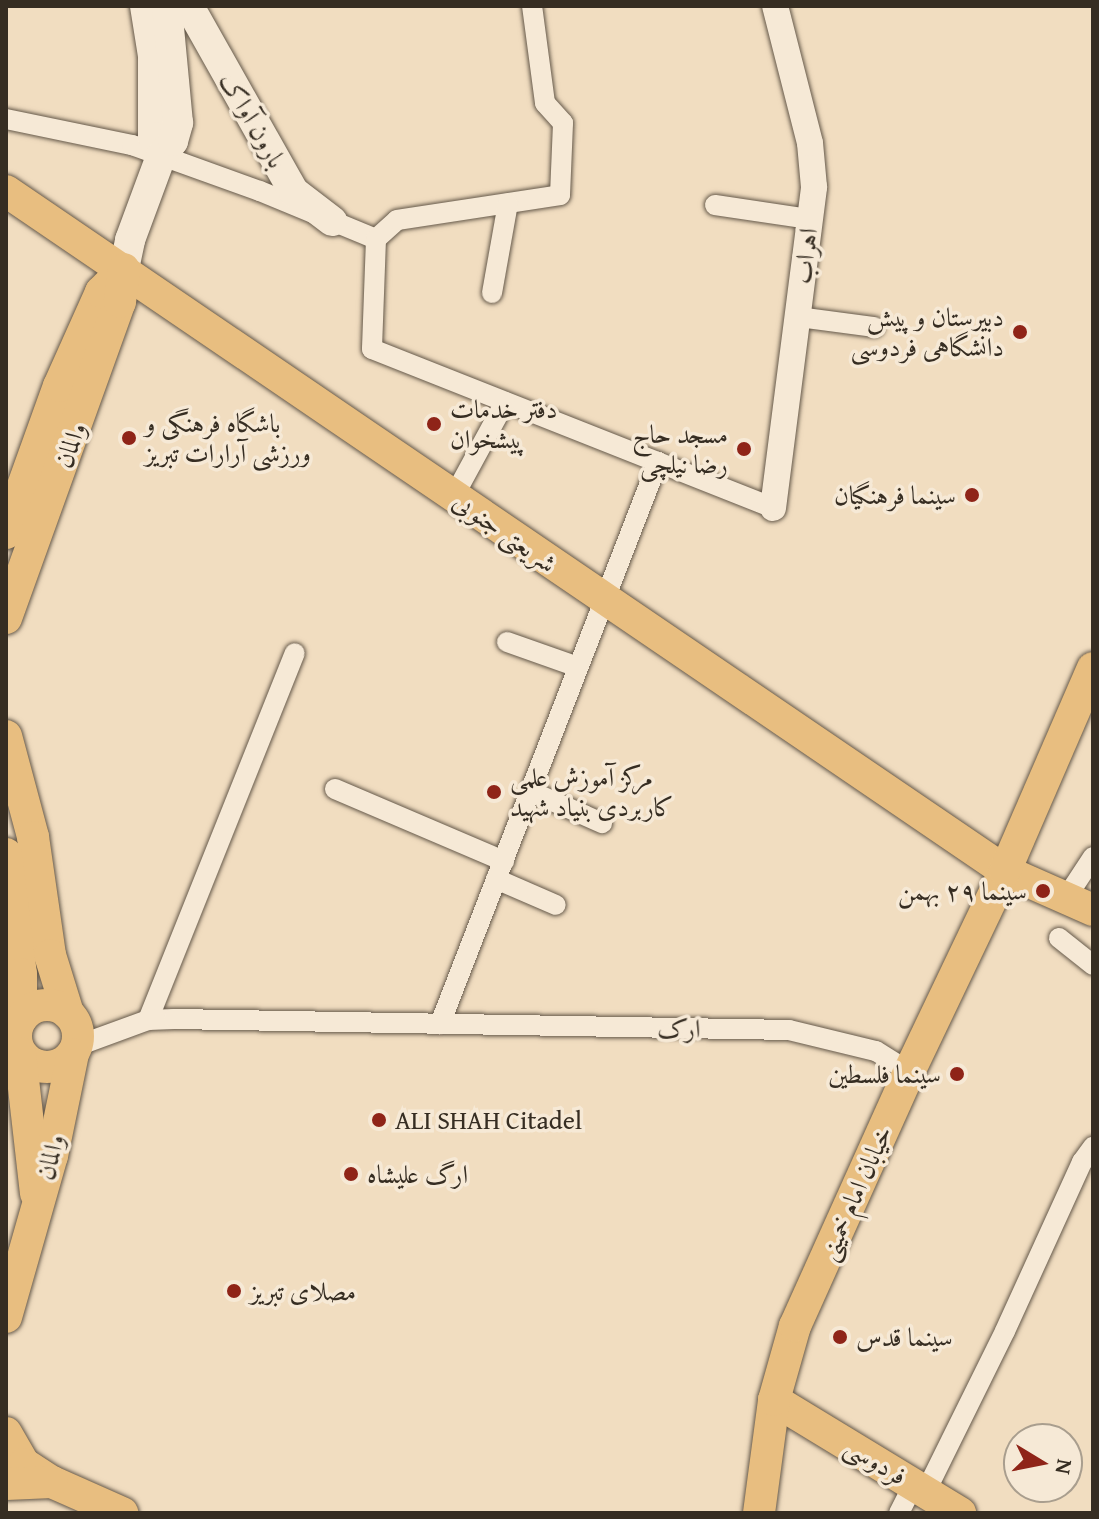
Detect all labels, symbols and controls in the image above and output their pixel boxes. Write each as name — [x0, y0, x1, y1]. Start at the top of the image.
street label: بارون آواک — [213, 67, 293, 173]
street label: اهراب — [786, 226, 824, 286]
place label: دبیرستان و پیش دانشگاهی فردوسی — [850, 301, 1004, 362]
marker: دبیرستان و پیش دانشگاهی فردوسی — [1011, 323, 1029, 341]
place label: دفتر خدمات پیشخوان — [450, 393, 558, 454]
place label: باشگاه فرهنگی و ورزشی آرارات تبریز — [145, 407, 311, 468]
marker: دفتر خدمات پیشخوان — [425, 415, 443, 433]
street label: والمان — [47, 418, 93, 472]
place label: مسجد حاج رضا نیلچی — [632, 418, 728, 480]
marker: باشگاه فرهنگی و ورزشی آرارات تبریز — [120, 429, 138, 447]
marker: مسجد حاج رضا نیلچی — [735, 440, 753, 458]
place label: سینما فرهنگیان — [834, 479, 956, 511]
street label: شریعتی جنوبی — [447, 485, 563, 579]
marker: سینما فرهنگیان — [963, 486, 981, 504]
place label: مرکز آموزش علمی کاربردی بنیاد شهید — [510, 761, 674, 822]
marker: مرکز آموزش علمی کاربردی بنیاد شهید — [485, 783, 503, 801]
place label: سینما ٢٩ بهمن — [898, 875, 1027, 907]
marker: سینما ٢٩ بهمن — [1034, 882, 1052, 900]
street label: ارک — [657, 1012, 701, 1044]
place label: سینما فلسطین — [828, 1058, 941, 1090]
marker: سینما فلسطین — [948, 1065, 966, 1083]
place label: ALI SHAH Citadel — [395, 1104, 582, 1136]
marker: ALI SHAH Citadel — [370, 1111, 388, 1129]
street label: خیابان امام خمینی — [811, 1121, 899, 1265]
street label: والمان — [29, 1131, 71, 1183]
place label: ارگ علیشاه — [367, 1158, 468, 1190]
marker: ارگ علیشاه — [342, 1165, 360, 1183]
place label: مصلای تبریز — [250, 1275, 356, 1307]
marker: مصلای تبریز — [225, 1282, 243, 1300]
place label: سینما قدس — [856, 1321, 953, 1353]
marker: سینما قدس — [831, 1328, 849, 1346]
north arrow — [1003, 1423, 1083, 1503]
street label: فردوسی — [839, 1430, 913, 1492]
text: N — [1048, 1457, 1082, 1477]

